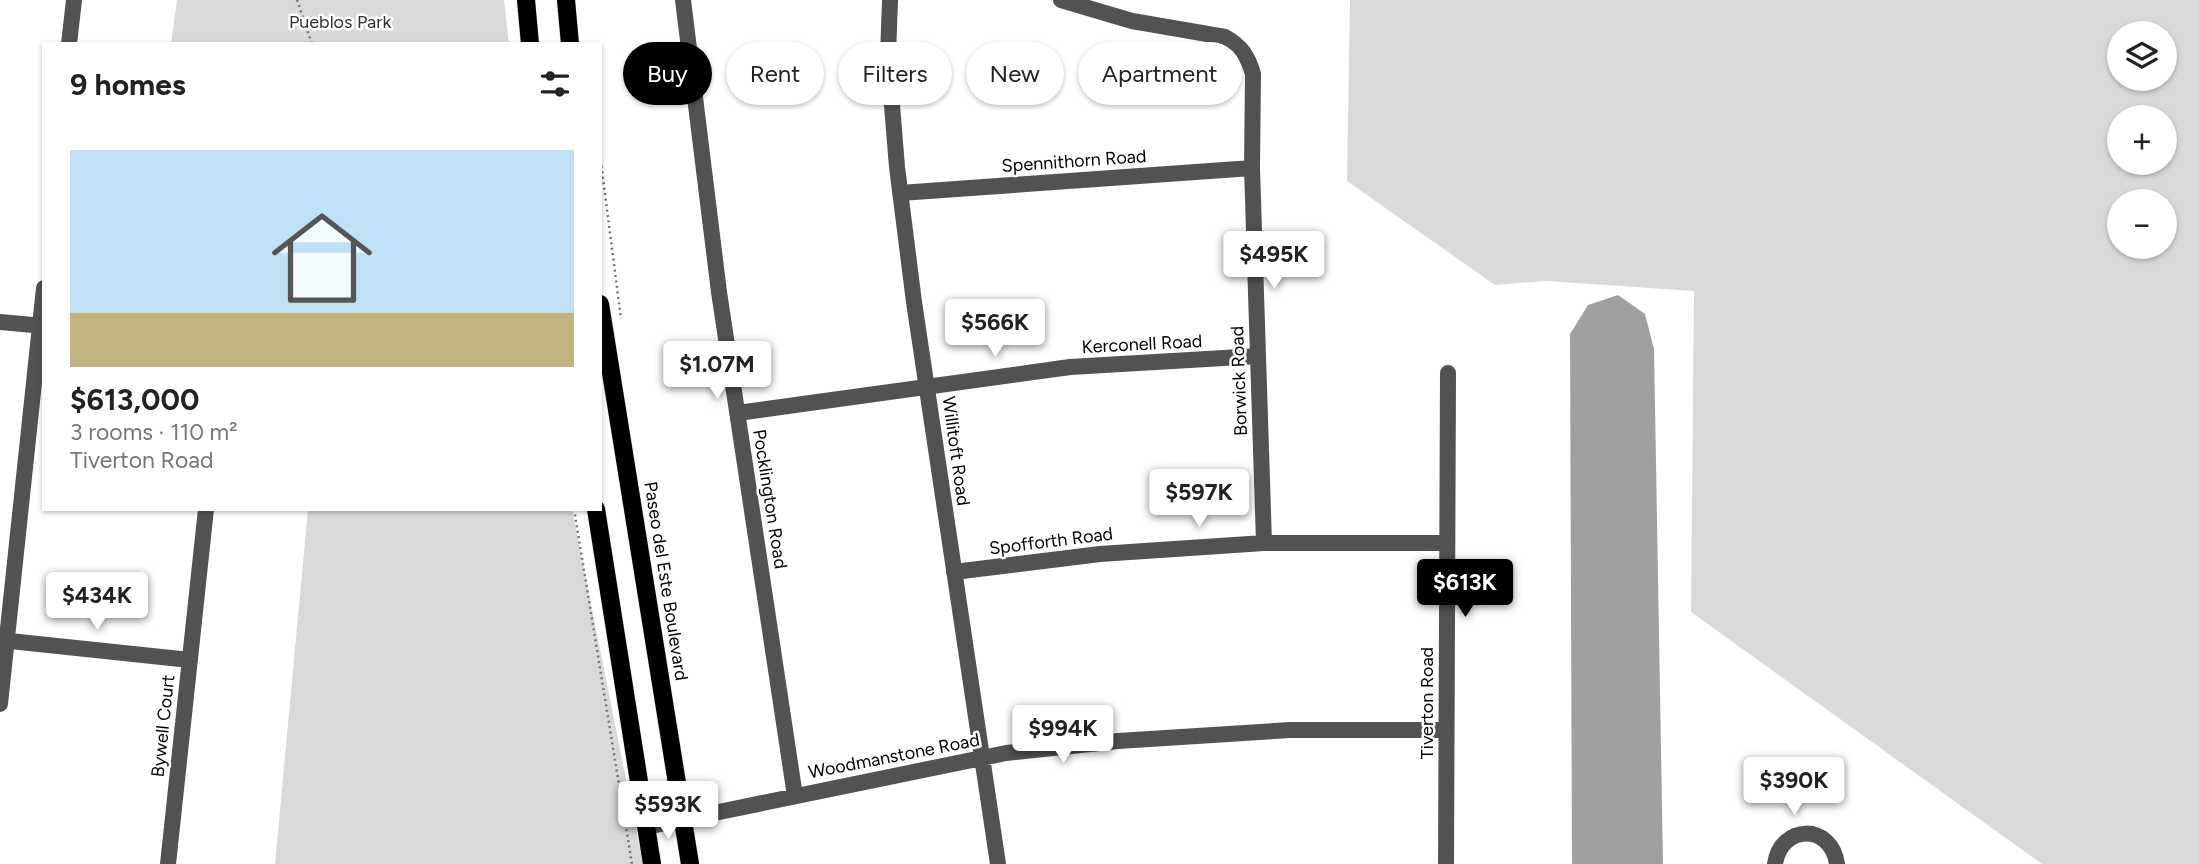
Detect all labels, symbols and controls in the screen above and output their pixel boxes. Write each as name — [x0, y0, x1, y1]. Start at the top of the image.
park label: Pueblos Park — [289, 11, 391, 33]
map controls — [2107, 21, 2177, 259]
button: layers — [2107, 21, 2177, 91]
chip: Buy — [623, 42, 712, 105]
chip: Rent — [726, 42, 824, 105]
chip: Filters — [838, 42, 952, 105]
chip: New — [966, 42, 1064, 105]
chip: Apartment — [1078, 42, 1242, 105]
icon: filters — [536, 65, 574, 103]
text: 9 homes — [70, 66, 186, 103]
button: + — [2107, 105, 2177, 175]
street label: Spennithorn Road — [1001, 145, 1147, 177]
button: − — [2107, 189, 2177, 259]
icon: home — [259, 195, 385, 321]
pin: $495K — [1225, 232, 1323, 291]
text: $495K — [1239, 240, 1309, 268]
pin: $566K — [946, 300, 1044, 359]
text: $566K — [961, 308, 1029, 336]
street label: Borwick Road — [1226, 326, 1252, 436]
street label: Kerconell Road — [1081, 330, 1203, 358]
pin: $1.07M — [660, 342, 774, 401]
text: $1.07M — [679, 350, 755, 378]
text: $613,000 — [70, 381, 199, 418]
street label: Willitoft Road — [937, 395, 975, 507]
text: 3 rooms · 110 m² — [70, 418, 237, 446]
street label: Pocklington Road — [748, 428, 792, 570]
text: Tiverton Road — [70, 446, 214, 474]
pin: $597K — [1150, 470, 1248, 529]
text: $597K — [1165, 478, 1233, 506]
street label: Paseo del Este Boulevard — [639, 480, 693, 682]
street label: Spofforth Road — [988, 522, 1114, 560]
pin: $613K — [1416, 560, 1514, 619]
text: $613K — [1433, 568, 1497, 596]
pin: $434K — [48, 572, 146, 632]
text: $434K — [62, 581, 132, 609]
street label: Tiverton Road — [1416, 647, 1438, 759]
street label: Bywell Court — [147, 673, 179, 778]
pin: $994K — [1014, 706, 1112, 765]
text: $994K — [1028, 714, 1098, 742]
street label: Woodmanstone Road — [807, 729, 981, 783]
pin: $390K — [1745, 758, 1843, 817]
text: $390K — [1759, 766, 1829, 794]
pin: $593K — [619, 782, 717, 841]
text: $593K — [634, 790, 702, 818]

